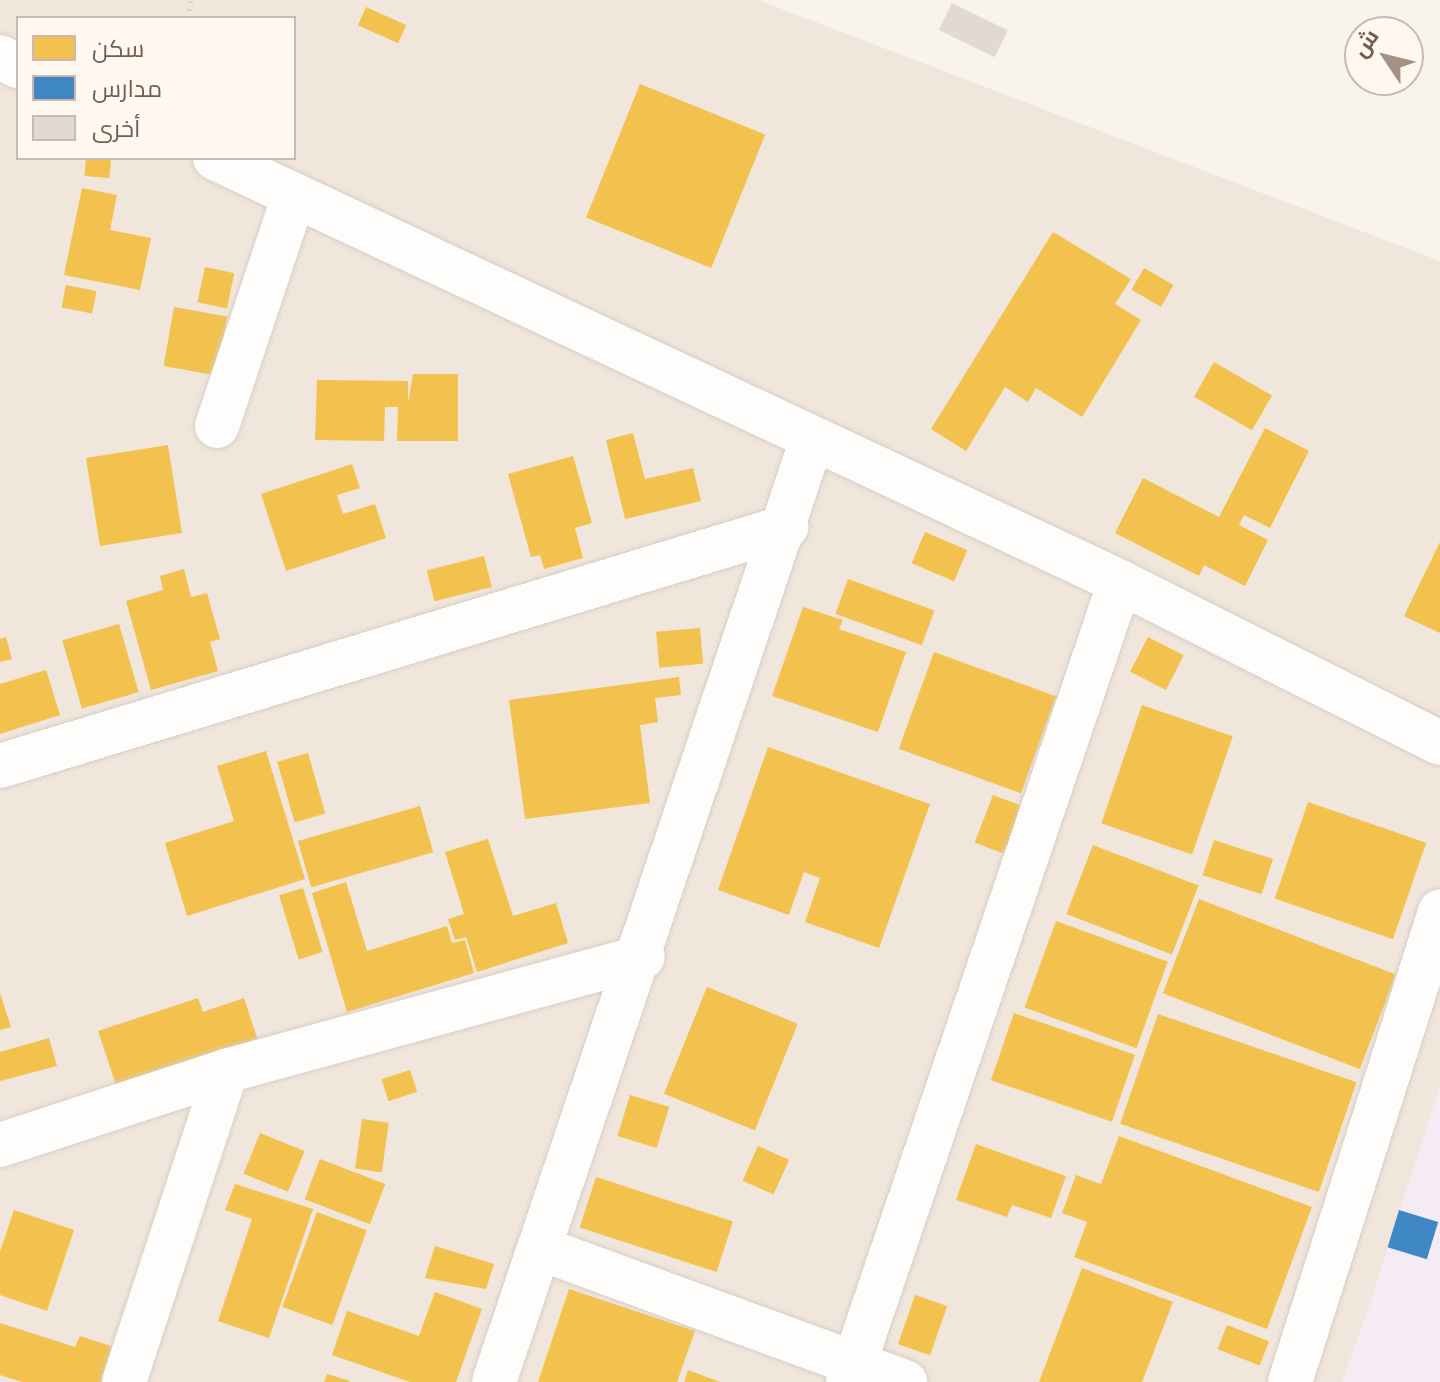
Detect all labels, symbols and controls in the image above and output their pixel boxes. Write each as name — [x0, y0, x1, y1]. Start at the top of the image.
legend — [16, 16, 296, 160]
north arrow — [1344, 16, 1424, 96]
text: ش — [1346, 23, 1386, 63]
text: سكن — [92, 33, 144, 64]
text: مدارس — [92, 73, 162, 104]
text: أخرى — [92, 113, 140, 144]

